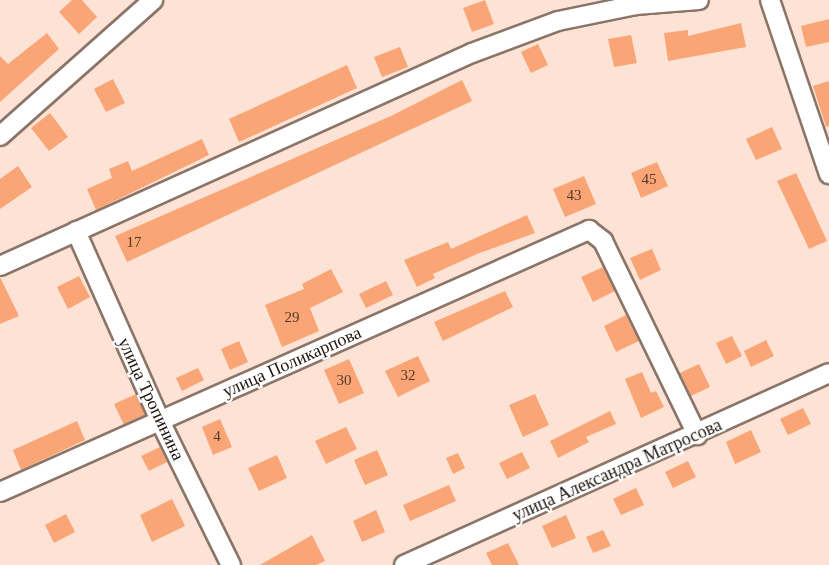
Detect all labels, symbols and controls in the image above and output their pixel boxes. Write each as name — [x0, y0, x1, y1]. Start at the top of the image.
house number: 45 — [642, 171, 656, 189]
house number: 43 — [566, 187, 582, 205]
house number: 17 — [126, 234, 142, 252]
house number: 29 — [284, 309, 300, 327]
street label: улица Поликарпова — [219, 322, 365, 402]
street label: улица Тропинина — [113, 334, 189, 464]
house number: 32 — [400, 367, 416, 385]
house number: 30 — [336, 372, 352, 390]
street label: улица Александра Матросова — [509, 414, 725, 526]
house number: 4 — [213, 428, 221, 446]

